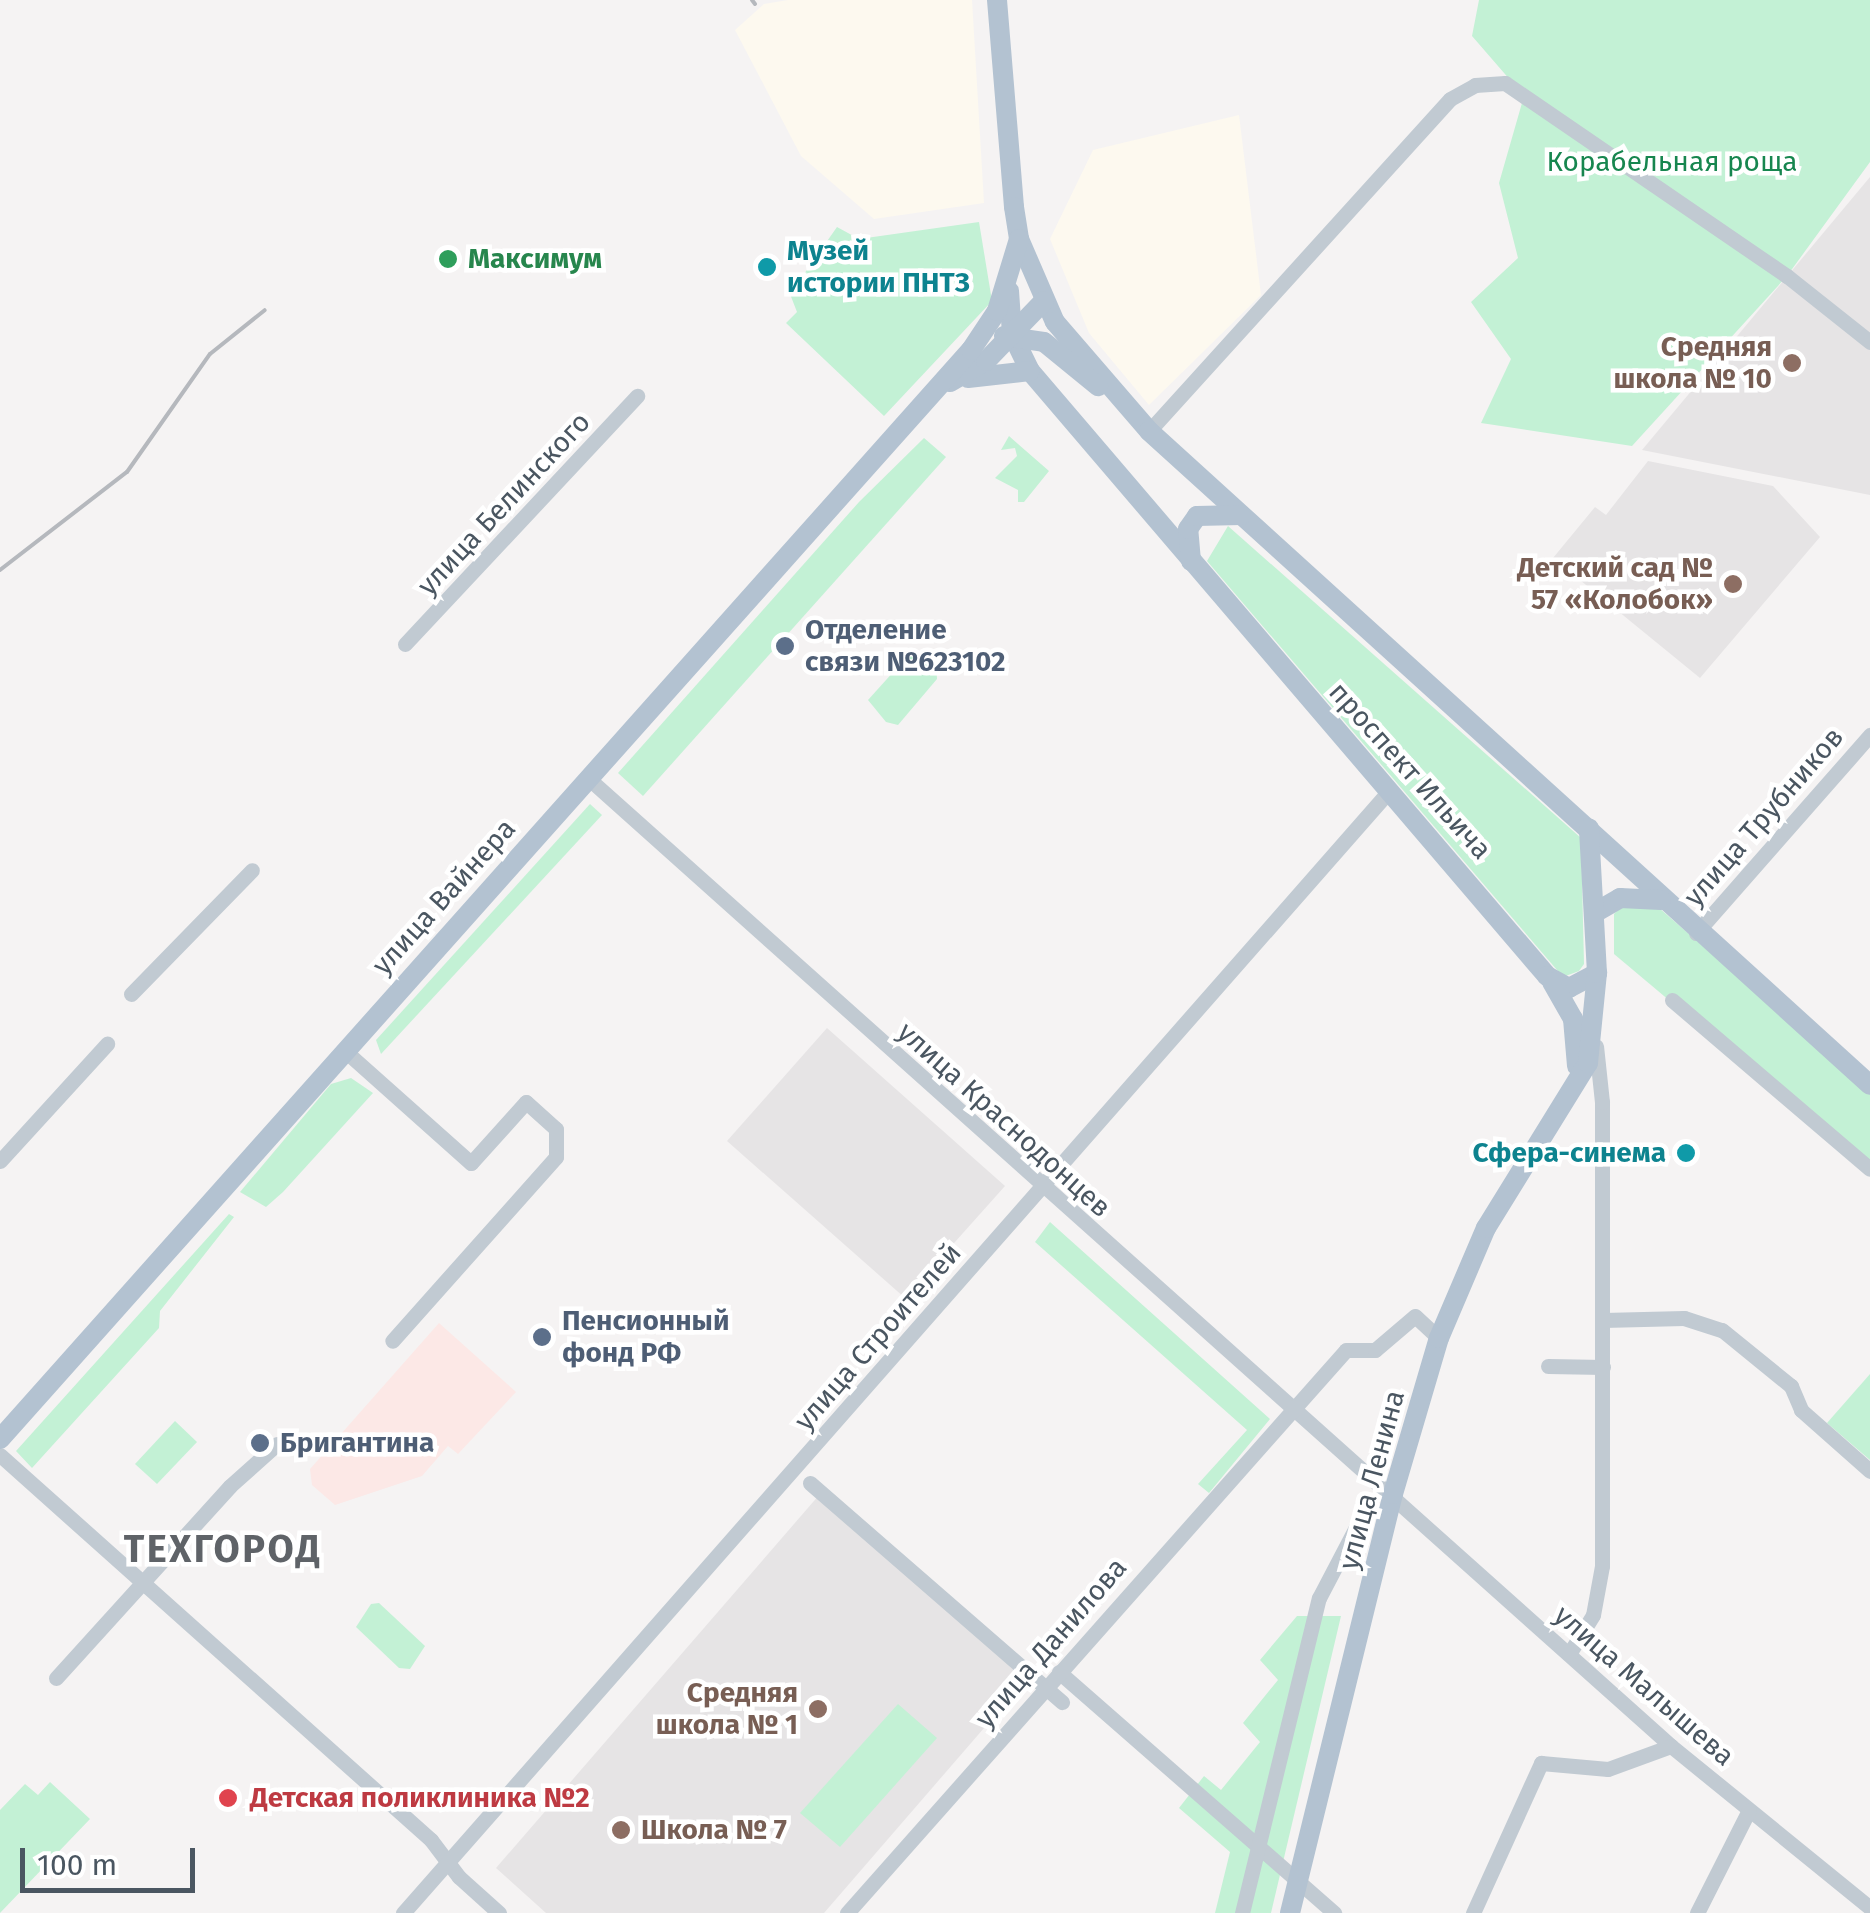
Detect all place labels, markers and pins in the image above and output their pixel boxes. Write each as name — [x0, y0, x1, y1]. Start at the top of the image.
place label: Музей истории ПНТЗ — [787, 234, 970, 300]
place label: Максимум — [468, 242, 602, 276]
marker: Максимум — [437, 248, 459, 270]
marker: Музей истории ПНТЗ — [756, 256, 778, 278]
place label: Средняя школа № 10 — [1613, 330, 1772, 396]
marker: Средняя школа № 10 — [1781, 352, 1803, 374]
place label: Детский сад № 57 «Колобок» — [1517, 551, 1713, 617]
marker: Детский сад № 57 «Колобок» — [1722, 573, 1744, 595]
place label: Отделение связи №623102 — [805, 613, 1006, 679]
marker: Отделение связи №623102 — [774, 635, 796, 657]
place label: Сфера-синема — [1473, 1136, 1666, 1170]
marker: Сфера-синема — [1675, 1142, 1697, 1164]
place label: Пенсионный фонд РФ — [562, 1304, 729, 1370]
marker: Пенсионный фонд РФ — [531, 1326, 553, 1348]
place label: Бригантина — [280, 1426, 434, 1460]
marker: Бригантина — [249, 1432, 271, 1454]
place label: Средняя школа № 1 — [656, 1676, 798, 1742]
marker: Средняя школа № 1 — [807, 1698, 829, 1720]
place label: Детская поликлиника №2 — [250, 1781, 590, 1815]
marker: Детская поликлиника №2 — [215, 1785, 241, 1811]
place label: Школа № 7 — [641, 1813, 787, 1847]
marker: Школа № 7 — [610, 1819, 632, 1841]

